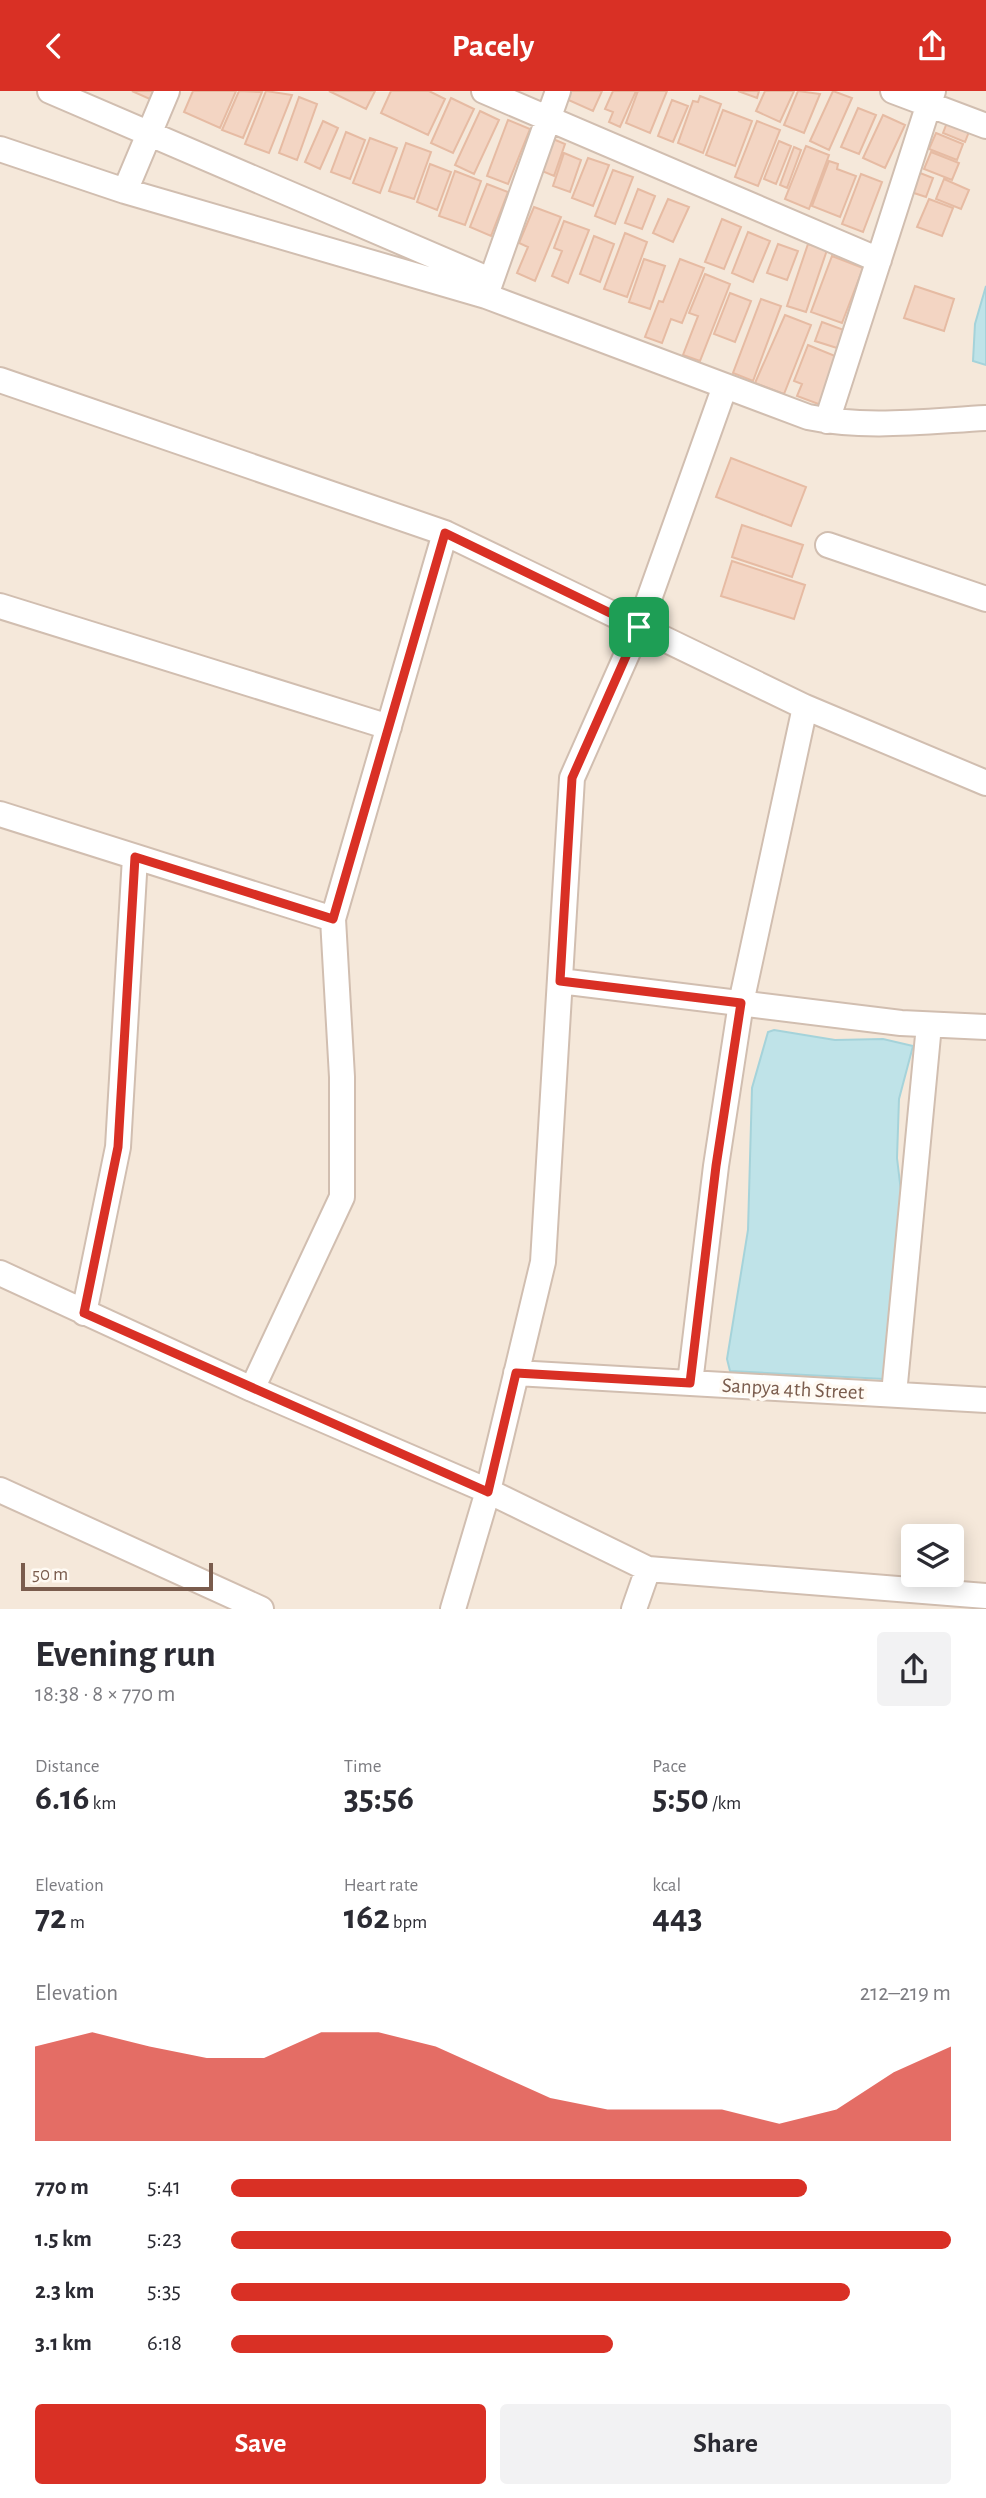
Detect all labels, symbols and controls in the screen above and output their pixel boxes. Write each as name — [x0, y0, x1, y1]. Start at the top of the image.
icon: back — [35, 27, 73, 65]
icon: share — [913, 27, 951, 65]
text: Pacely — [452, 30, 534, 62]
pin — [609, 597, 669, 657]
icon: arrive — [620, 608, 658, 646]
street label: Sanpya 4th Street — [721, 1375, 865, 1403]
map controls — [901, 1524, 964, 1587]
button: layers — [901, 1524, 964, 1587]
scale bar — [21, 1560, 214, 1592]
text: 50 m — [32, 1565, 68, 1584]
button: share — [877, 1632, 951, 1706]
text: Evening run — [35, 1636, 216, 1674]
text: 18:38 · 8 × 770 m — [35, 1683, 175, 1706]
text: Distance — [35, 1757, 99, 1776]
text: Time — [344, 1757, 382, 1776]
text: Pace — [652, 1757, 687, 1776]
text: 6.16 — [35, 1781, 89, 1816]
text: 35:56 — [344, 1781, 414, 1816]
text: 5:50 — [652, 1781, 709, 1816]
text: km — [89, 1794, 116, 1813]
text: /km — [709, 1794, 741, 1813]
text: Elevation — [35, 1876, 104, 1895]
text: Heart rate — [344, 1876, 418, 1895]
text: kcal — [652, 1876, 681, 1895]
text: 72 — [35, 1900, 67, 1935]
text: 162 — [344, 1900, 390, 1935]
text: 443 — [652, 1900, 703, 1935]
text: m — [67, 1913, 85, 1932]
text: bpm — [390, 1913, 427, 1932]
text: Elevation — [35, 1982, 118, 2005]
text: 212–219 m — [860, 1982, 951, 2005]
text: 770 m — [35, 2176, 89, 2199]
text: 5:41 — [147, 2176, 181, 2199]
text: 1.5 km — [35, 2228, 92, 2251]
text: 5:23 — [147, 2228, 182, 2251]
text: 2.3 km — [35, 2280, 94, 2303]
text: 5:35 — [147, 2280, 181, 2303]
text: 3.1 km — [35, 2332, 92, 2355]
text: 6:18 — [147, 2332, 182, 2355]
button: Save — [35, 2404, 486, 2484]
button: Share — [500, 2404, 951, 2484]

